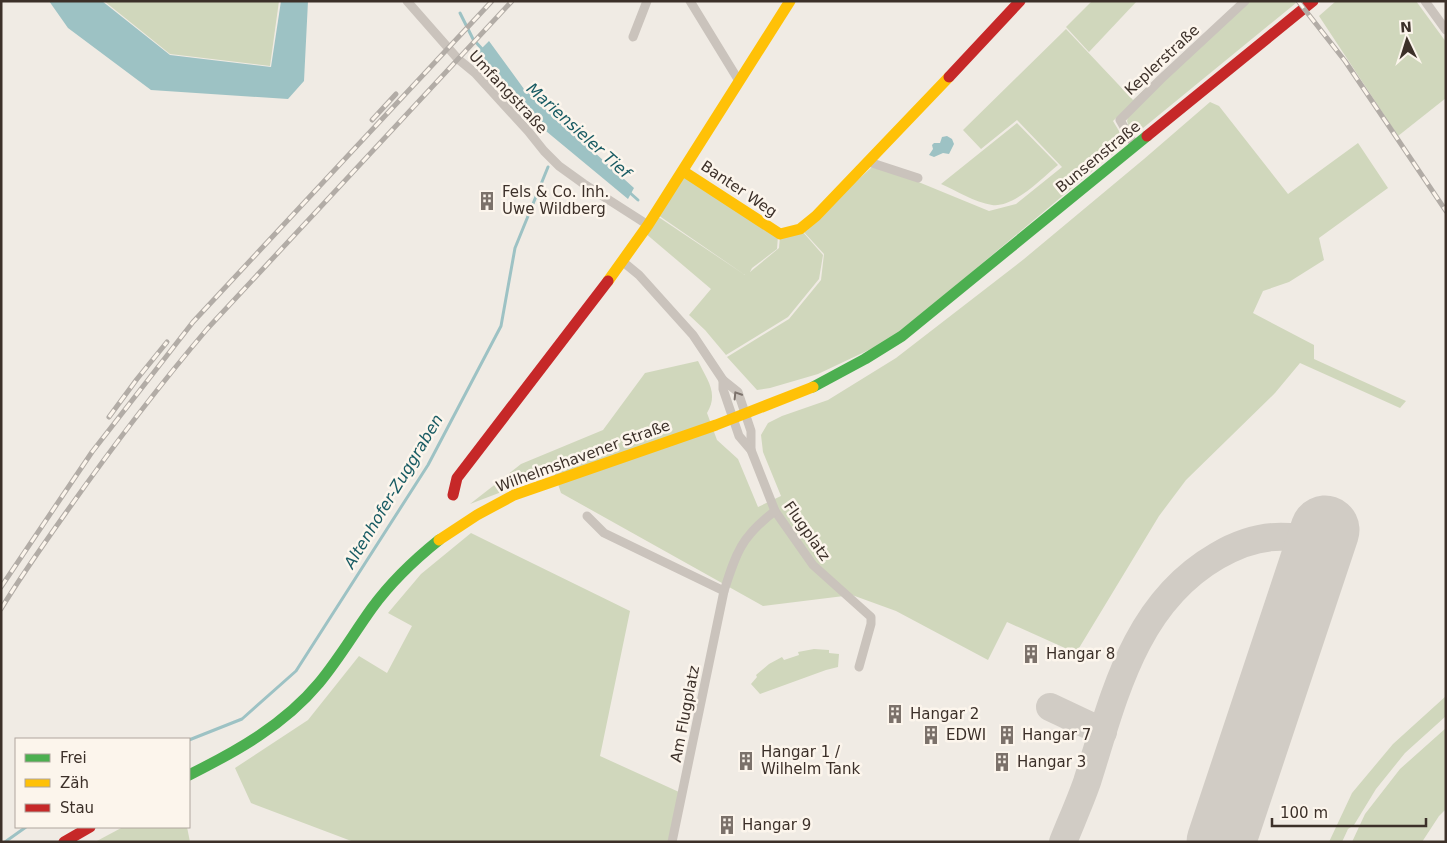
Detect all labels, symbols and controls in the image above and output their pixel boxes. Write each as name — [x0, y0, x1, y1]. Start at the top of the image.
north arrow — [1382, 15, 1432, 65]
text: N — [1400, 19, 1412, 35]
street label: Keplerstraße — [1121, 21, 1203, 99]
street label: Umfangstraße — [465, 47, 551, 137]
water label: Mariensieler Tief — [523, 79, 636, 183]
street label: Bunsenstraße — [1052, 117, 1144, 197]
street label: Banter Weg — [698, 157, 780, 221]
place label: Fels & Co. Inh. Uwe Wildberg — [502, 183, 609, 218]
building icon: Fels & Co. Inh. Uwe Wildberg — [476, 190, 498, 212]
one-way arrow — [734, 391, 744, 400]
water label: Altenhofer-Zuggraben — [339, 411, 447, 573]
street label: Wilhelmshavener Straße — [493, 416, 673, 496]
street label: Flugplatz — [780, 498, 834, 564]
building icon: Hangar 8 — [1020, 643, 1042, 665]
place label: Hangar 8 — [1046, 645, 1115, 663]
street label: Am Flugplatz — [667, 664, 703, 764]
building icon: Hangar 2 — [884, 703, 906, 725]
place label: Hangar 2 — [910, 705, 979, 723]
building icon: EDWI — [920, 724, 942, 746]
building icon: Hangar 7 — [996, 724, 1018, 746]
place label: EDWI — [946, 726, 986, 744]
place label: Hangar 7 — [1022, 726, 1091, 744]
legend — [15, 738, 190, 828]
place label: Hangar 1 / Wilhelm Tank — [761, 743, 860, 778]
text: Frei — [60, 749, 87, 767]
building icon: Hangar 1 / Wilhelm Tank — [735, 750, 757, 772]
building icon: Hangar 3 — [991, 751, 1013, 773]
place label: Hangar 3 — [1017, 753, 1086, 771]
text: Zäh — [60, 774, 89, 792]
scale bar — [1272, 796, 1426, 828]
text: Stau — [60, 799, 94, 817]
text: 100 m — [1280, 804, 1328, 822]
building icon: Hangar 9 — [716, 814, 738, 836]
place label: Hangar 9 — [742, 816, 811, 834]

